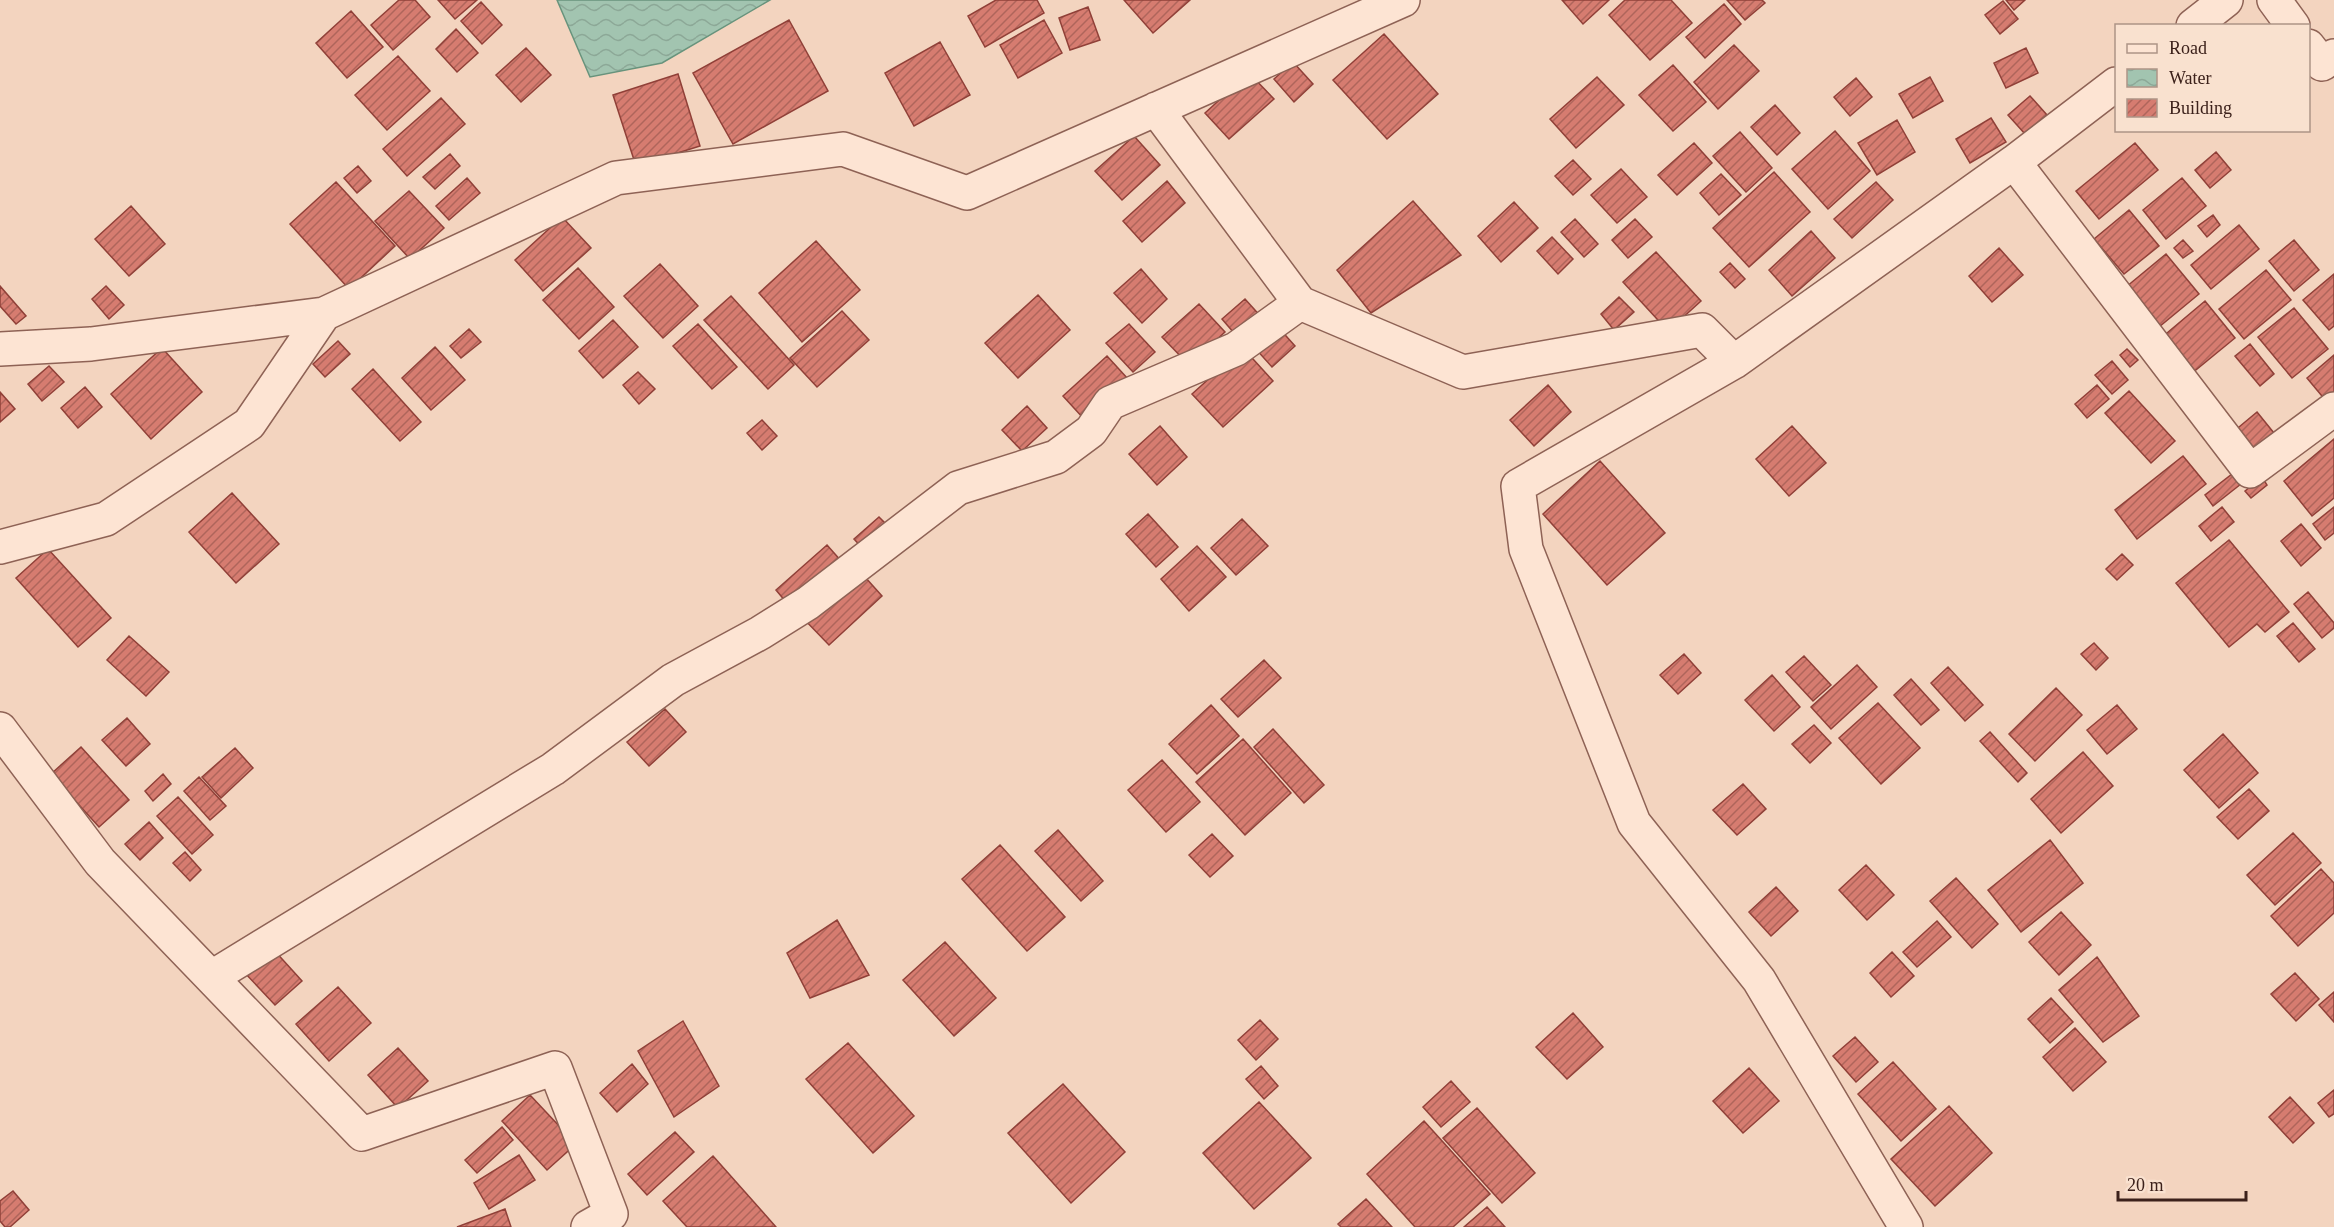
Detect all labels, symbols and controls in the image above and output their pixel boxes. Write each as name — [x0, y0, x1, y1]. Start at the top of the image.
legend — [2115, 24, 2310, 132]
text: Road — [2169, 38, 2207, 58]
text: Water — [2169, 68, 2212, 88]
text: Building — [2169, 98, 2232, 118]
scale bar — [2118, 1164, 2246, 1202]
text: 20 m — [2127, 1175, 2164, 1195]

